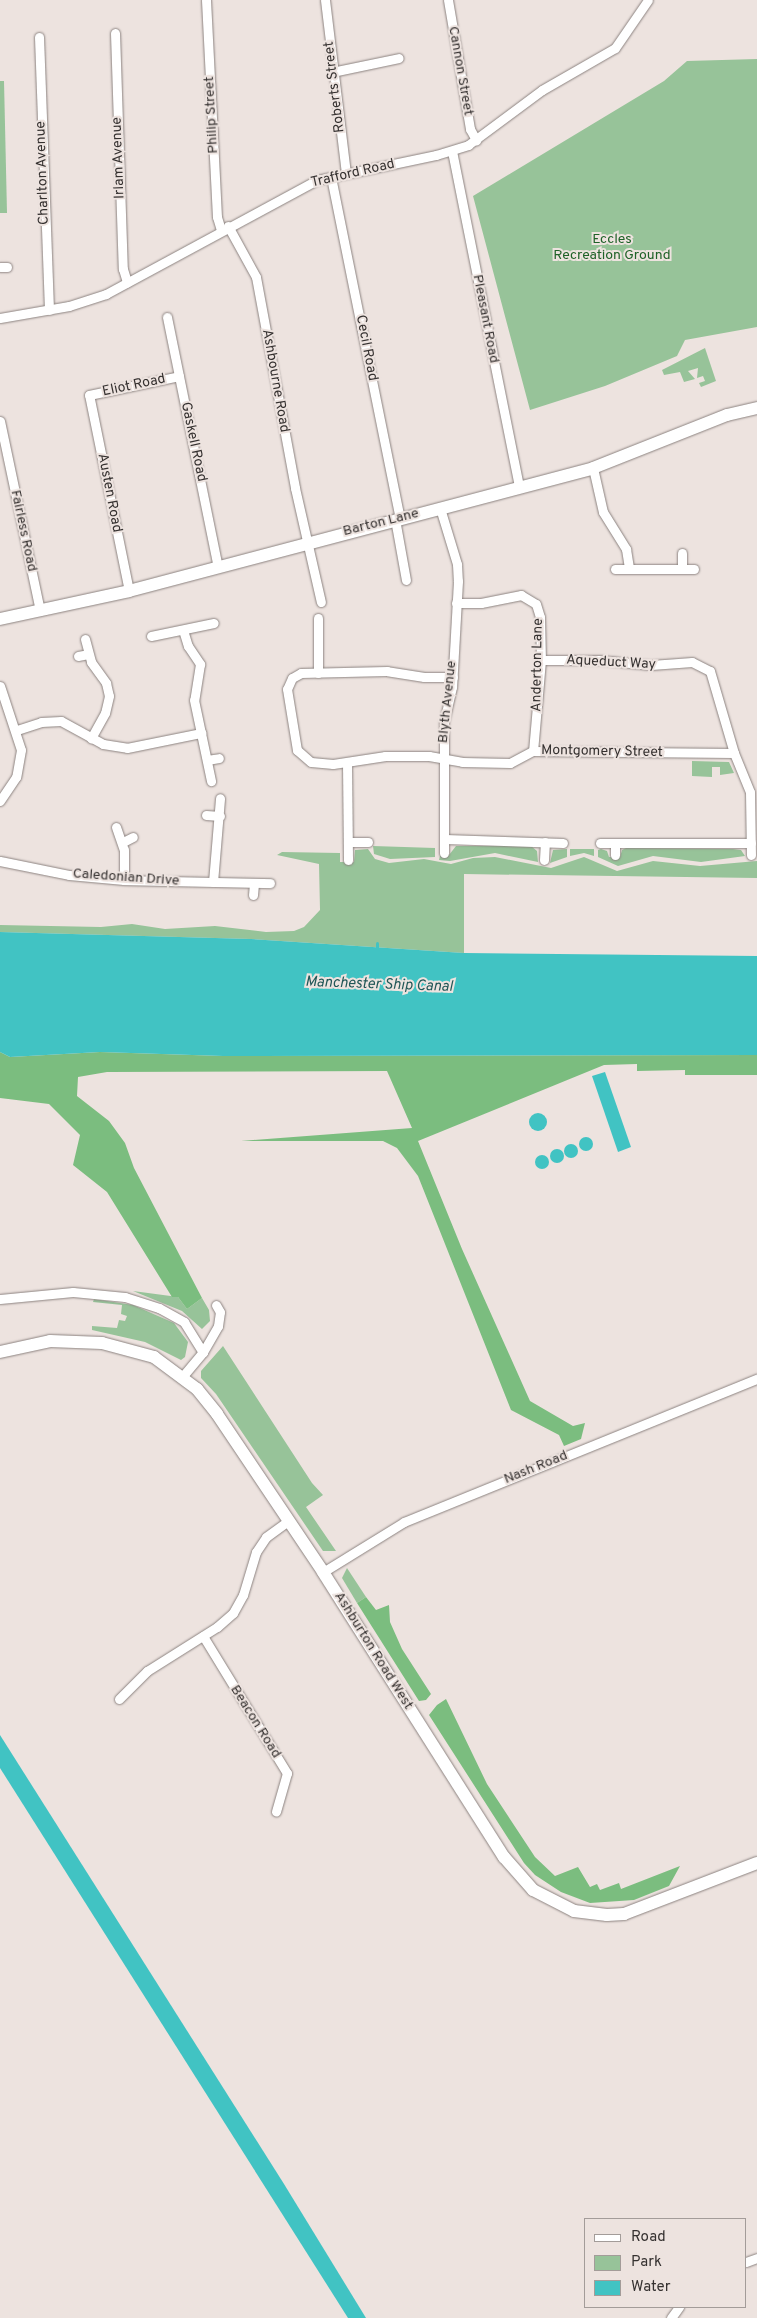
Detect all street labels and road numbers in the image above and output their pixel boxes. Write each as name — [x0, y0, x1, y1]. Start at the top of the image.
street label: Cannon Street — [444, 25, 476, 117]
street label: Roberts Street — [321, 40, 349, 134]
street label: Philip Street — [202, 76, 222, 154]
street label: Irlam Avenue — [109, 116, 129, 200]
street label: Charlton Avenue — [33, 121, 53, 225]
street label: Trafford Road — [310, 156, 396, 192]
street label: Pleasant Road — [468, 273, 502, 365]
street label: Cecil Road — [351, 314, 381, 382]
street label: Ashbourne Road — [258, 328, 292, 434]
street label: Eliot Road — [101, 371, 167, 401]
street label: Gaskell Road — [176, 401, 210, 483]
street label: Austen Road — [93, 452, 125, 534]
street label: Fairless Road — [6, 489, 40, 573]
street label: Barton Lane — [341, 505, 421, 541]
street label: Anderton Lane — [529, 618, 547, 712]
street label: Aqueduct Way — [566, 652, 656, 674]
street label: Blyth Avenue — [435, 660, 461, 744]
street label: Montgomery Street — [541, 743, 663, 761]
street label: Caledonian Drive — [72, 866, 180, 890]
street label: Nash Road — [502, 1448, 570, 1488]
street label: Ashburton Road West — [330, 1589, 416, 1713]
street label: Beacon Road — [226, 1682, 284, 1762]

